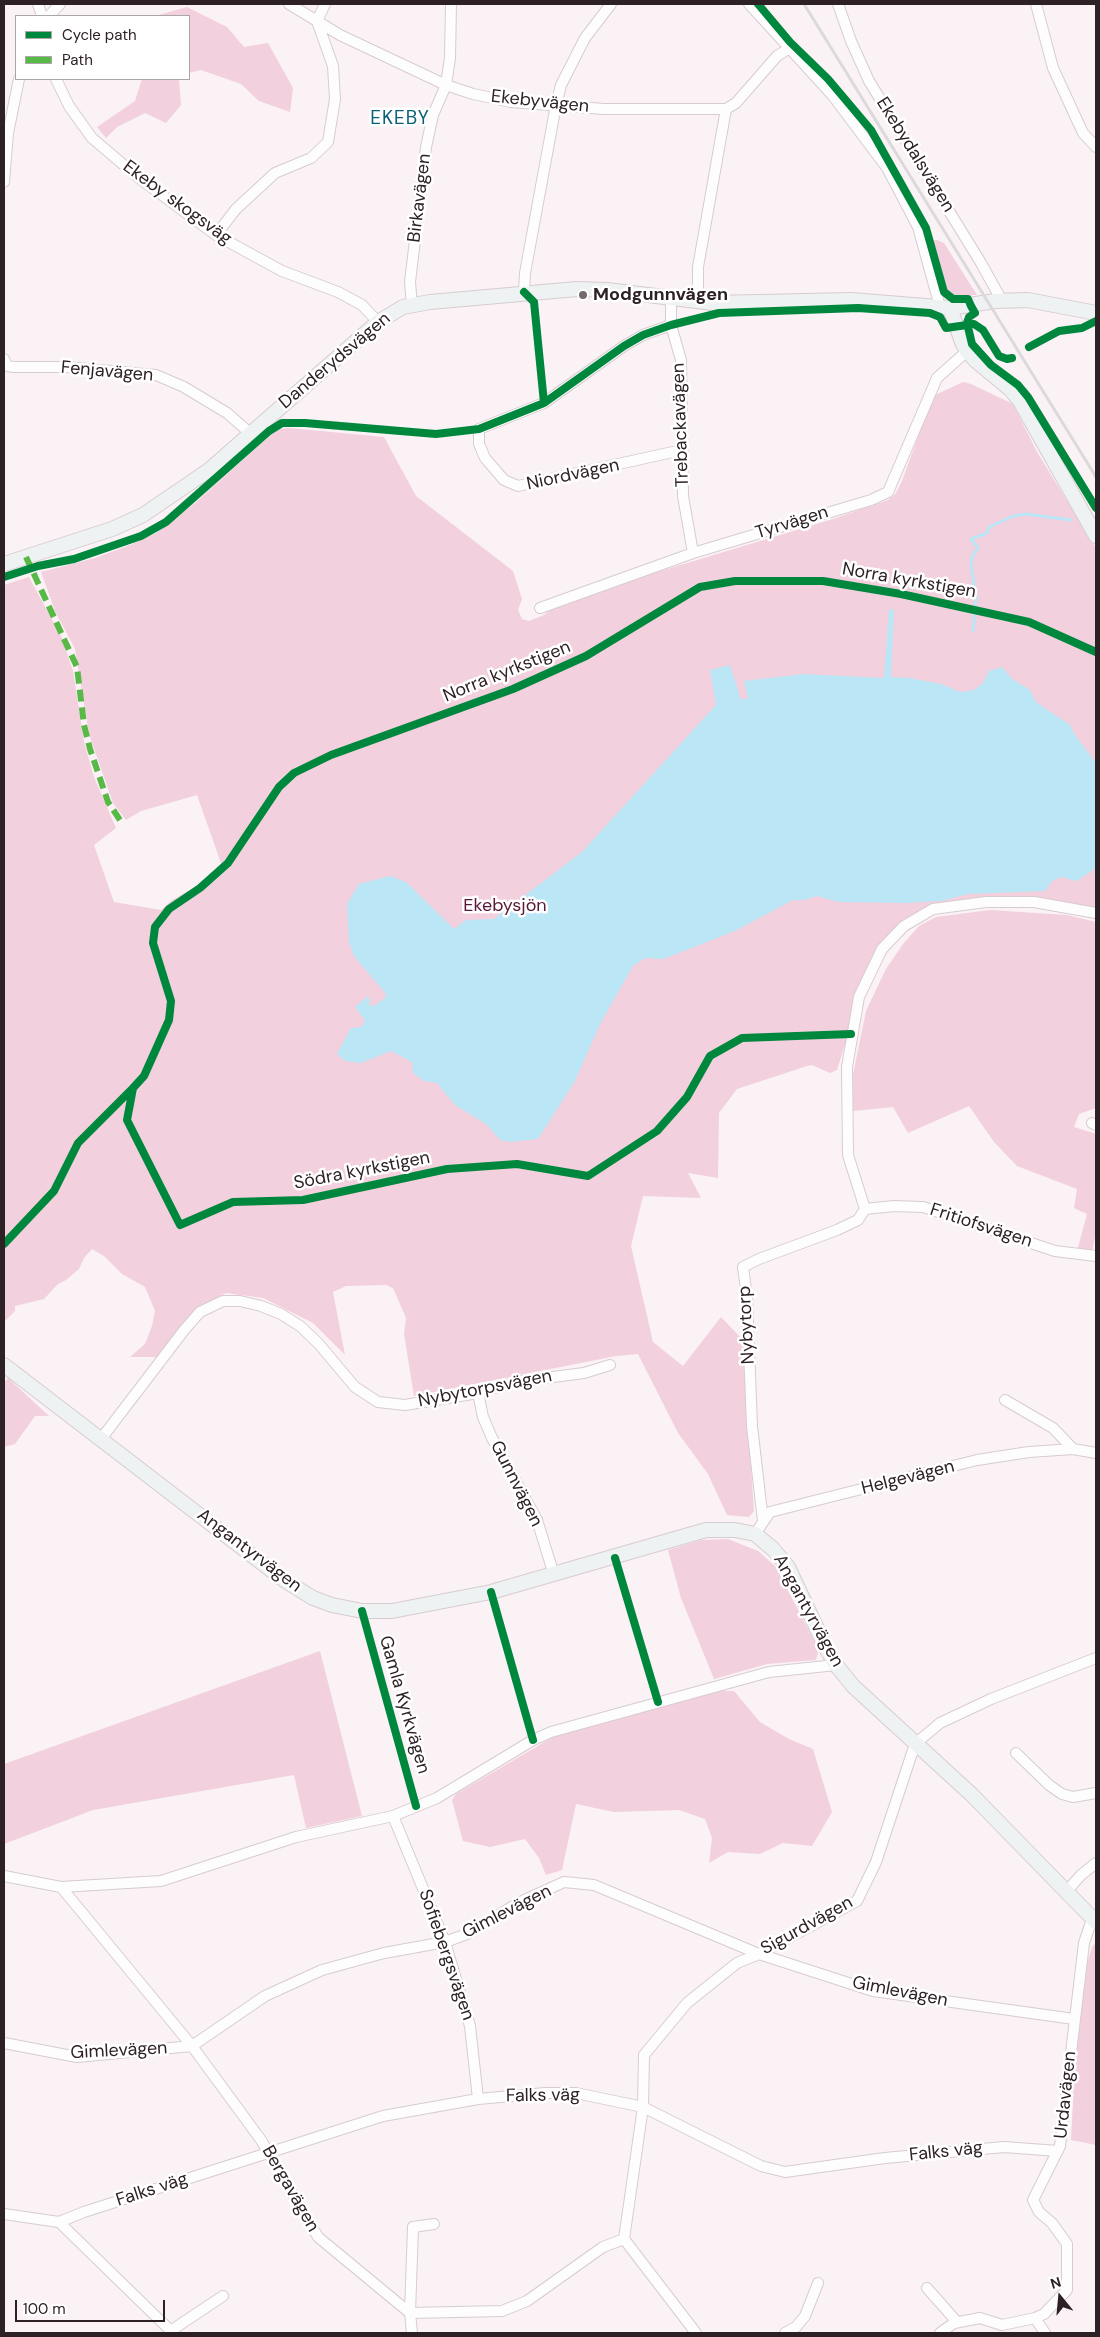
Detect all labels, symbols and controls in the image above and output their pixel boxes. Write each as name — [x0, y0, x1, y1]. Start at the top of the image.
legend — [15, 15, 190, 80]
text: Cycle path — [62, 25, 137, 45]
text: Path — [62, 50, 93, 70]
street label: Ekebyvägen — [490, 86, 590, 118]
street label: Ekebydalsvägen — [871, 94, 959, 216]
district label: EKEBY — [370, 108, 430, 130]
street label: Birkavägen — [404, 152, 436, 244]
street label: Ekeby skogsväg — [118, 156, 236, 250]
place label: Modgunnvägen — [593, 284, 728, 306]
marker: Modgunnvägen — [577, 289, 589, 301]
street label: Danderydsvägen — [275, 308, 395, 414]
street label: Fenjavägen — [60, 357, 154, 387]
street label: Trebackavägen — [668, 362, 694, 488]
street label: Niordvägen — [525, 455, 621, 495]
street label: Tyrvägen — [753, 502, 831, 544]
street label: Norra kyrkstigen — [840, 559, 978, 603]
street label: Norra kyrkstigen — [440, 637, 574, 707]
park label: Ekebysjön — [463, 895, 547, 917]
street label: Södra kyrkstigen — [292, 1147, 432, 1195]
street label: Fritiofsvägen — [927, 1199, 1035, 1253]
street label: Nybytorp — [734, 1285, 760, 1365]
street label: Nybytorpsvägen — [416, 1365, 554, 1413]
street label: Gunnvägen — [485, 1437, 547, 1531]
street label: Helgevägen — [859, 1456, 957, 1500]
street label: Angantyrvägen — [192, 1505, 306, 1597]
street label: Angantyrvägen — [768, 1551, 848, 1671]
street label: Gamla Kyrkvägen — [374, 1634, 434, 1776]
street label: Gimlevägen — [459, 1880, 555, 1944]
street label: Sofiebergsvägen — [413, 1887, 479, 2023]
street label: Sigurdvägen — [757, 1892, 857, 1960]
street label: Gimlevägen — [850, 1972, 950, 2012]
street label: Gimlevägen — [70, 2038, 168, 2064]
street label: Urdavägen — [1051, 2050, 1081, 2140]
street label: Falks väg — [506, 2085, 580, 2107]
street label: Falks väg — [908, 2137, 984, 2167]
street label: Bergavägen — [257, 2142, 323, 2236]
street label: Falks väg — [113, 2168, 191, 2212]
north arrow — [1035, 2272, 1085, 2322]
text: N — [1048, 2273, 1063, 2293]
scale bar — [18, 2290, 168, 2322]
text: 100 m — [23, 2299, 66, 2319]

